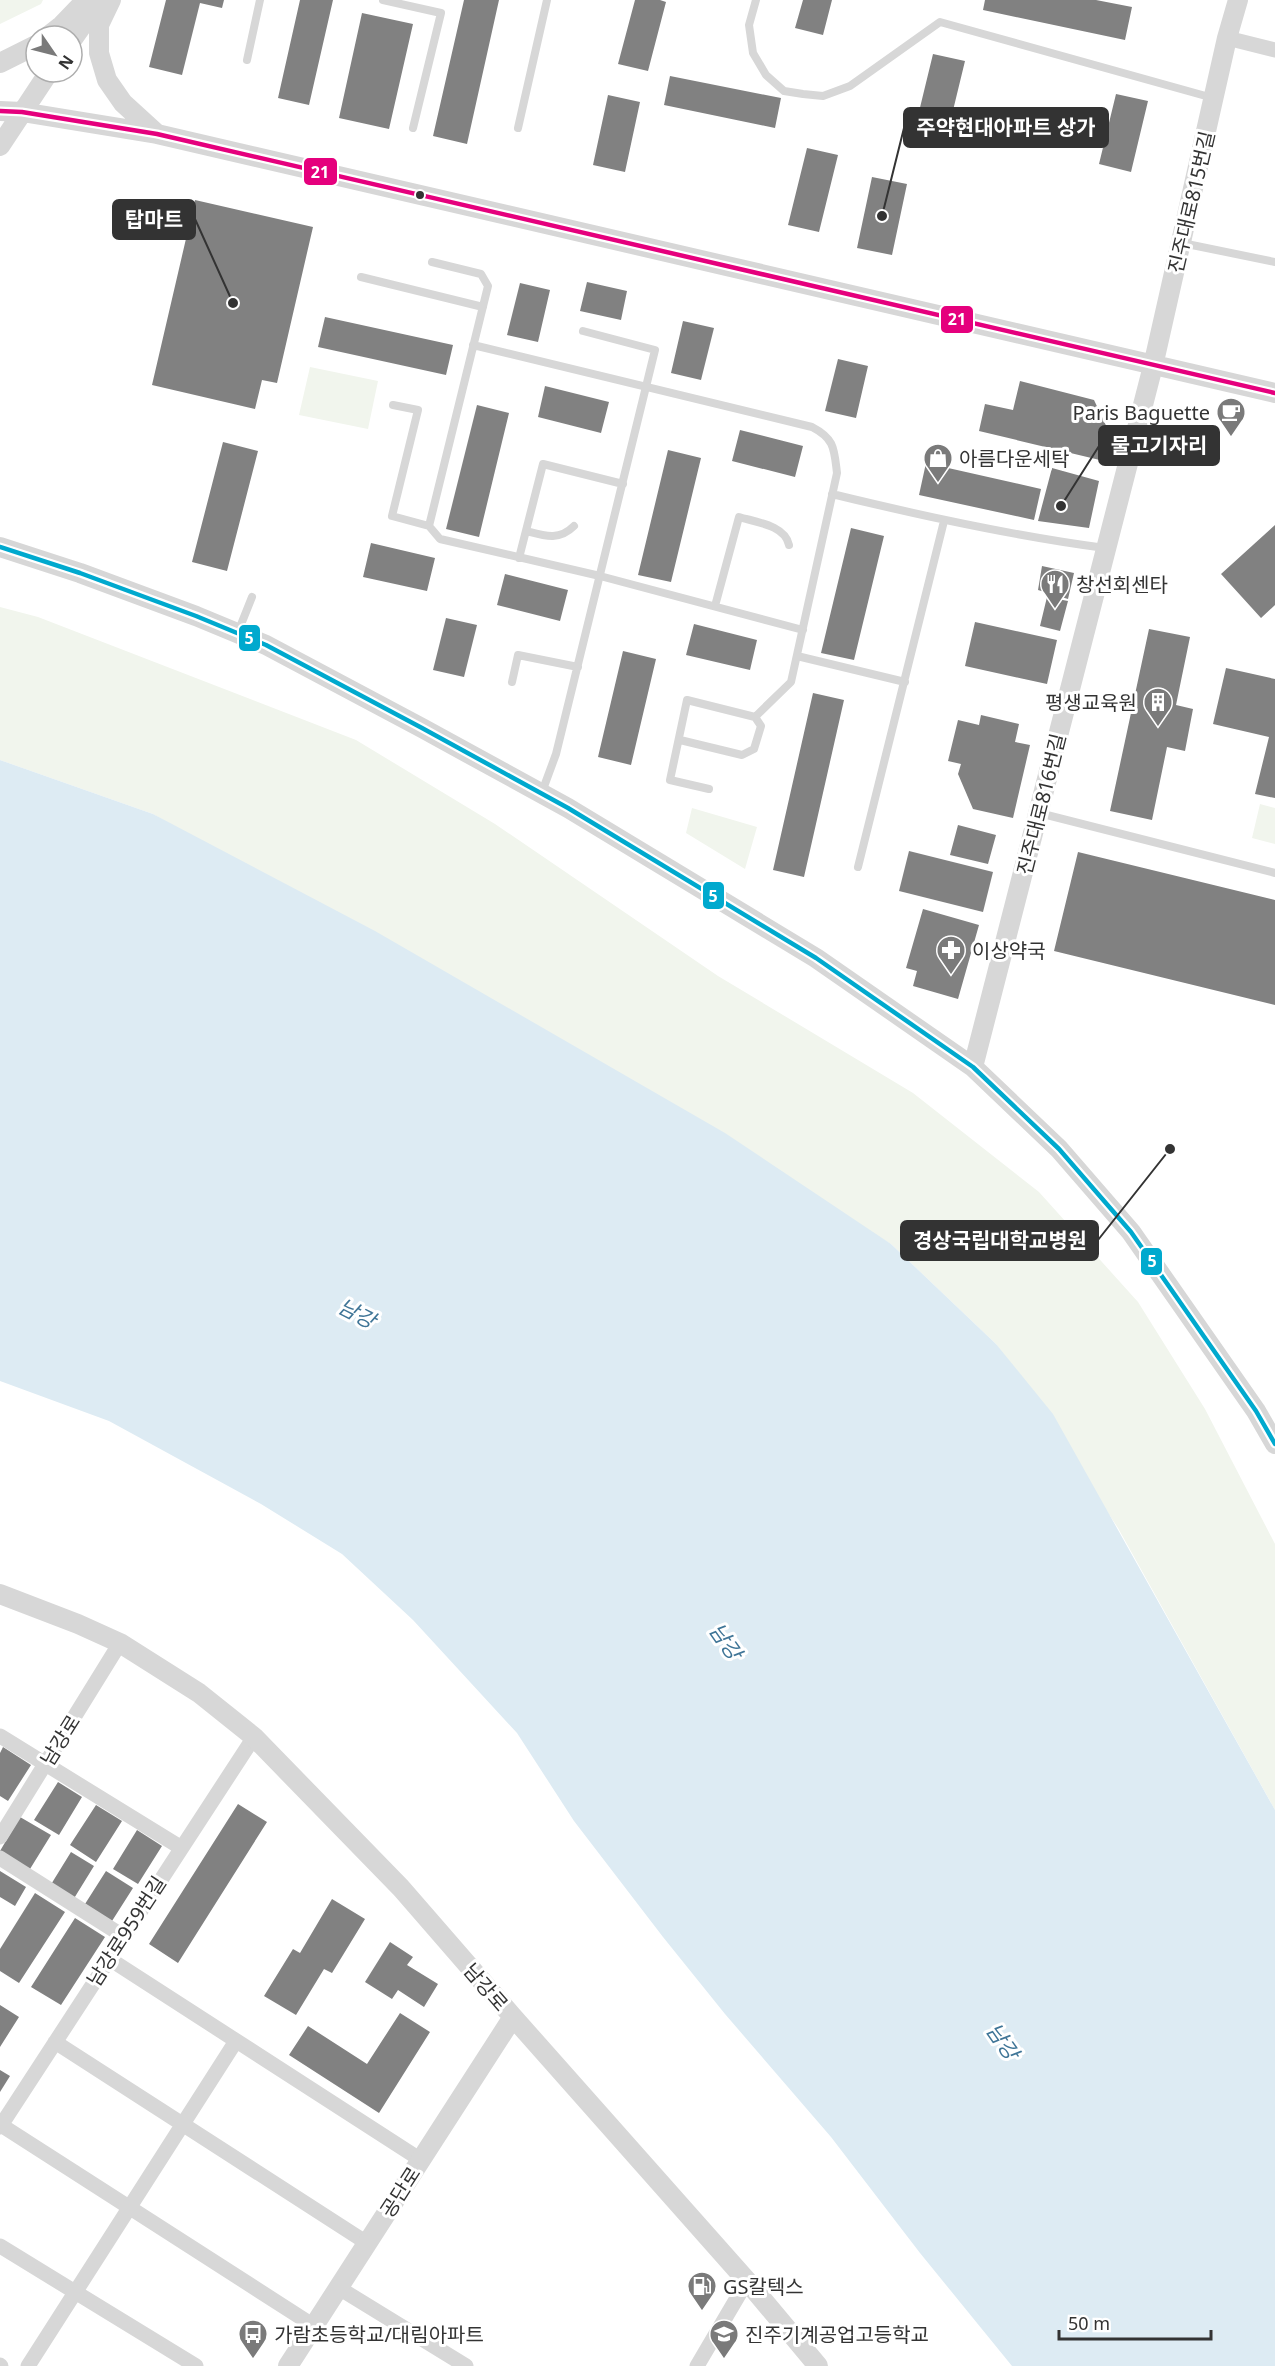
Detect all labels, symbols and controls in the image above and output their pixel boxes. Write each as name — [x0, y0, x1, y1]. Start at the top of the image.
north arrow — [24, 24, 84, 84]
text: N — [54, 51, 79, 74]
callout: 주약현대아파트 상가 — [904, 108, 1108, 147]
text: 주약현대아파트 상가 — [916, 113, 1096, 141]
street label: 진주대로815번길 — [1162, 128, 1220, 276]
line badge: 21 — [303, 157, 338, 186]
text: 21 — [311, 161, 329, 183]
unlabelled marker — [414, 189, 426, 201]
callout: 탑마트 — [113, 200, 195, 239]
text: 탑마트 — [125, 205, 183, 233]
line badge: 21 — [940, 305, 974, 334]
text: 21 — [948, 308, 966, 330]
cafe icon: Paris Baguette — [1215, 396, 1247, 438]
place label: Paris Baguette — [1073, 399, 1210, 426]
callout: 물고기자리 — [1099, 426, 1219, 465]
text: 물고기자리 — [1111, 431, 1207, 459]
shop icon: 아름다운세탁 — [922, 442, 954, 484]
place label: 아름다운세탁 — [959, 445, 1069, 472]
restaurant icon: 창선회센타 — [1039, 568, 1071, 610]
place label: 창선회센타 — [1076, 571, 1168, 598]
line badge: 5 — [238, 624, 261, 652]
text: 5 — [244, 627, 254, 649]
building icon: 평생교육원 — [1142, 686, 1174, 728]
place label: 평생교육원 — [1045, 689, 1137, 716]
street label: 진주대로816번길 — [1010, 731, 1072, 877]
line badge: 5 — [702, 881, 725, 910]
text: 5 — [708, 885, 718, 907]
pharmacy icon: 이상약국 — [935, 934, 967, 976]
place label: 이상약국 — [972, 937, 1046, 964]
callout: 경상국립대학교병원 — [901, 1221, 1098, 1260]
text: 경상국립대학교병원 — [913, 1226, 1087, 1254]
line badge: 5 — [1140, 1247, 1163, 1276]
text: 5 — [1147, 1250, 1157, 1272]
water label: 남강 — [333, 1292, 383, 1335]
water label: 남강 — [703, 1617, 750, 1667]
street label: 남강로 — [34, 1709, 86, 1771]
street label: 남강로959번길 — [80, 1871, 172, 1991]
street label: 남강로 — [458, 1957, 514, 2017]
water label: 남강 — [980, 2017, 1027, 2067]
street label: 공단로 — [374, 2161, 426, 2223]
fuel station icon: GS칼텍스 — [686, 2270, 718, 2312]
place label: GS칼텍스 — [723, 2273, 804, 2300]
scale bar — [1059, 2303, 1210, 2341]
text: 50 m — [1068, 2311, 1110, 2335]
bus stop icon: 가람초등학교/대림아파트 — [237, 2318, 269, 2360]
school or university icon: 진주기계공업고등학교 — [708, 2318, 740, 2360]
place label: 가람초등학교/대림아파트 — [274, 2321, 484, 2348]
place label: 진주기계공업고등학교 — [745, 2321, 929, 2348]

